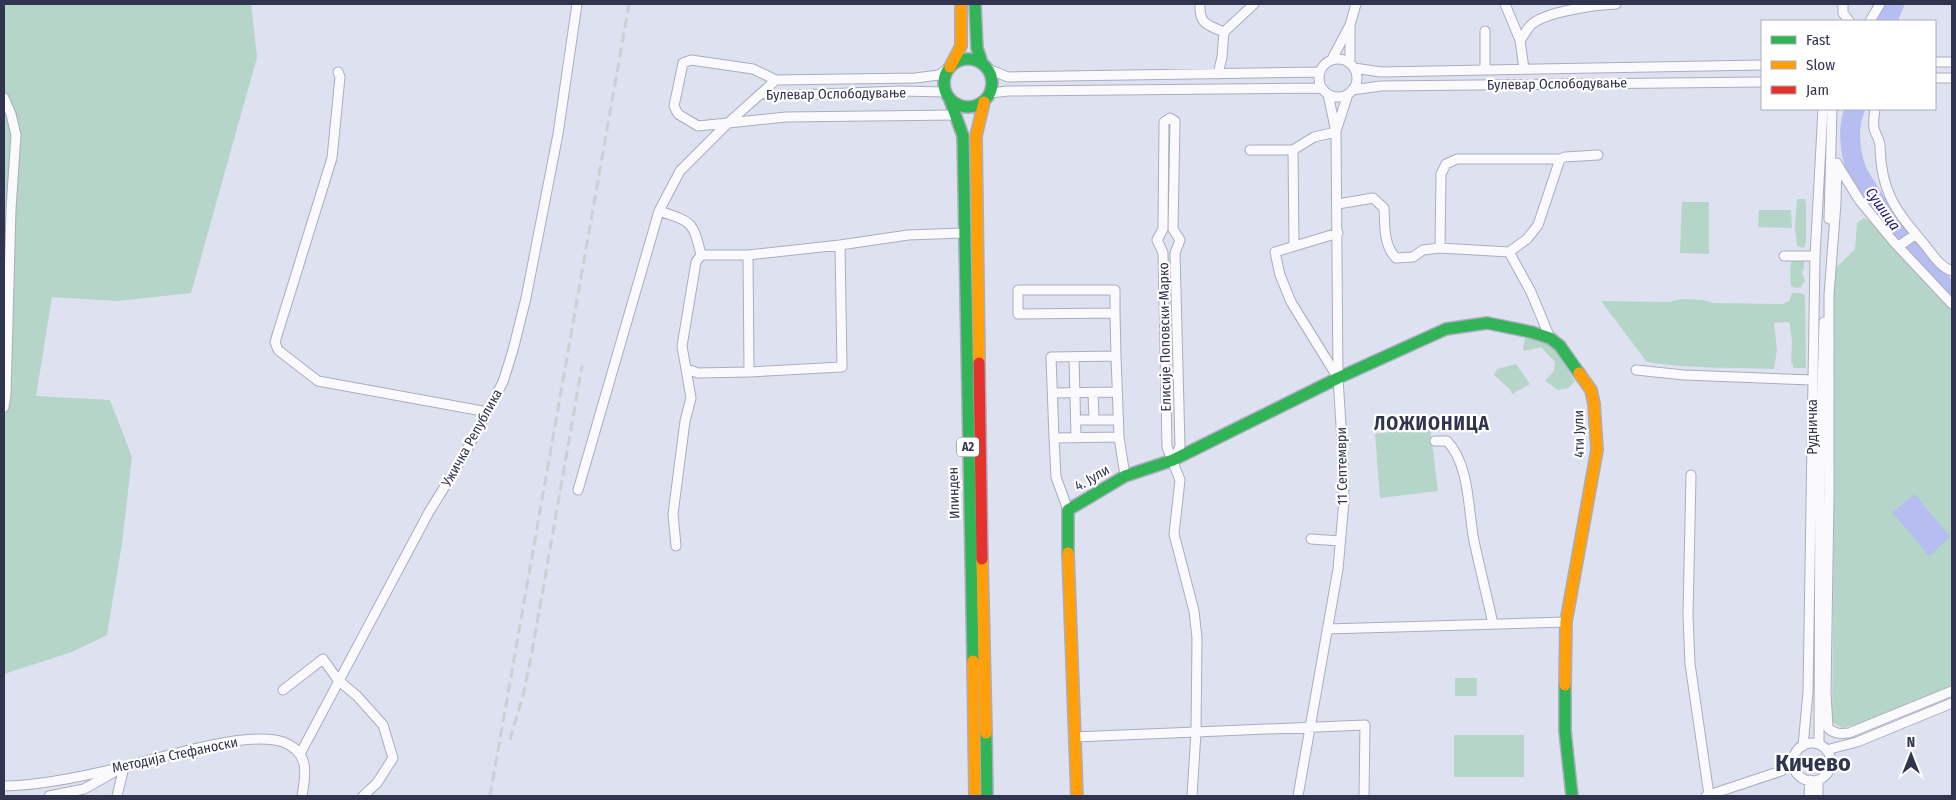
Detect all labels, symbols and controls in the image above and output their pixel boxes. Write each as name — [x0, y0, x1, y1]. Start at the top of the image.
legend — [1761, 20, 1936, 110]
text: Fast — [1806, 31, 1830, 49]
text: Slow — [1806, 56, 1835, 74]
street label: Булевар Ослободување — [1487, 74, 1627, 94]
text: Jam — [1806, 81, 1829, 99]
street label: Булевар Ослободување — [766, 84, 906, 104]
water label: Сушица — [1862, 184, 1904, 234]
street label: Елисије Поповски-Марко — [1155, 262, 1175, 412]
street label: Ужичка Република — [438, 386, 506, 491]
street label: Рудничка — [1804, 399, 1821, 455]
street label: 4ти Јули — [1570, 410, 1588, 458]
district label: ЛОЖИОНИЦА — [1374, 412, 1490, 435]
street label: 11 Септември — [1333, 427, 1351, 505]
road number: A2 — [957, 438, 979, 457]
street label: 4. Јули — [1071, 461, 1113, 495]
street label: Илинден — [945, 467, 963, 519]
north arrow — [1886, 730, 1936, 780]
street label: Методија Стефаноски — [111, 733, 239, 777]
text: N — [1907, 734, 1915, 751]
district label: Кичево — [1775, 749, 1851, 777]

